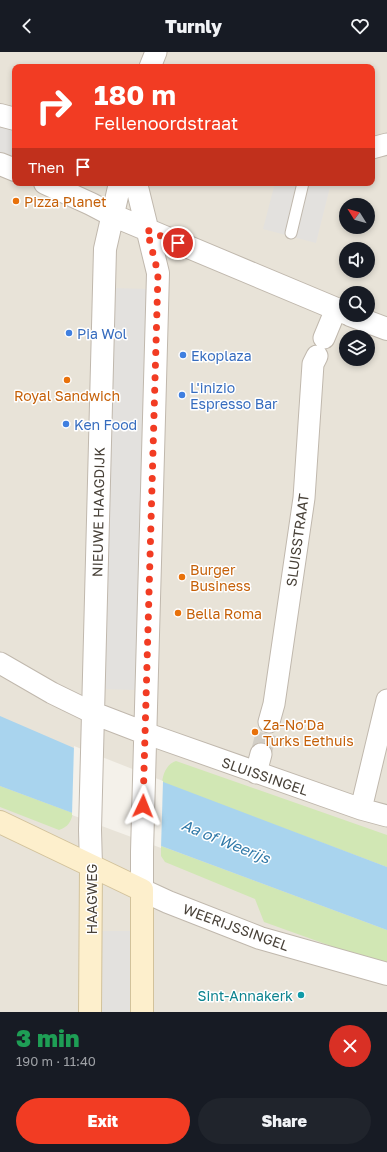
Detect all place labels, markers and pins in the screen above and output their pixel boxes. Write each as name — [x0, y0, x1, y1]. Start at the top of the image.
place label: Pizza Planet — [24, 193, 107, 210]
marker: Pizza Planet — [11, 196, 21, 206]
pin — [161, 226, 195, 260]
place label: Pia Wol — [77, 325, 127, 342]
marker: Pia Wol — [64, 328, 74, 338]
place label: Ekoplaza — [191, 347, 252, 364]
marker: Ekoplaza — [178, 350, 188, 360]
marker: Royal Sandwich — [62, 375, 72, 385]
place label: L'inizio Espresso Bar — [190, 379, 278, 412]
place label: Royal Sandwich — [14, 387, 120, 404]
marker: L'inizio Espresso Bar — [177, 390, 187, 400]
place label: Ken Food — [74, 416, 137, 433]
marker: Ken Food — [61, 419, 71, 429]
place label: Burger Business — [190, 561, 251, 594]
marker: Burger Business — [177, 572, 187, 582]
place label: Bella Roma — [186, 605, 262, 622]
marker: Bella Roma — [173, 608, 183, 618]
place label: Za-No'Da Turks Eethuis — [263, 716, 354, 749]
marker: Za-No'Da Turks Eethuis — [250, 727, 260, 737]
place label: Sint-Annakerk — [198, 987, 293, 1004]
marker: Sint-Annakerk — [296, 990, 306, 1000]

